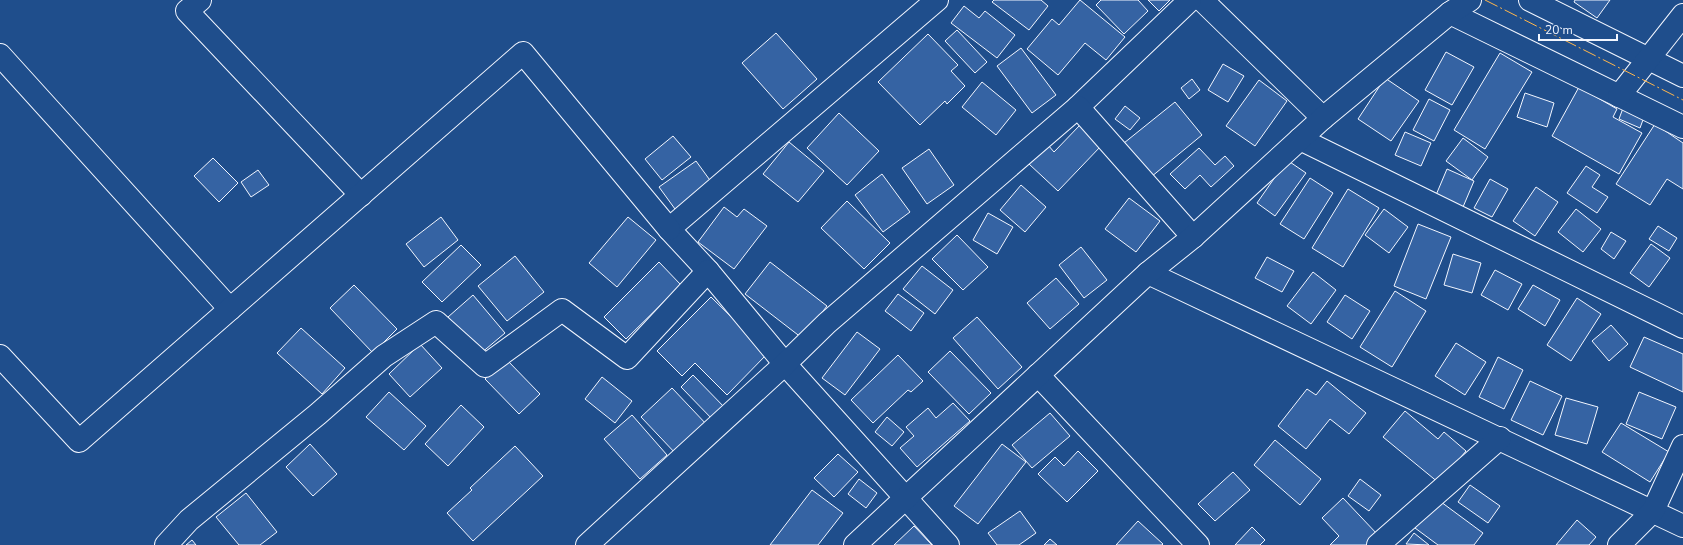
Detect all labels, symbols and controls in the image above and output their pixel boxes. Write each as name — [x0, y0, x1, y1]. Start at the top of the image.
scale bar — [1539, 16, 1617, 42]
text: 20 m — [1545, 22, 1573, 38]

